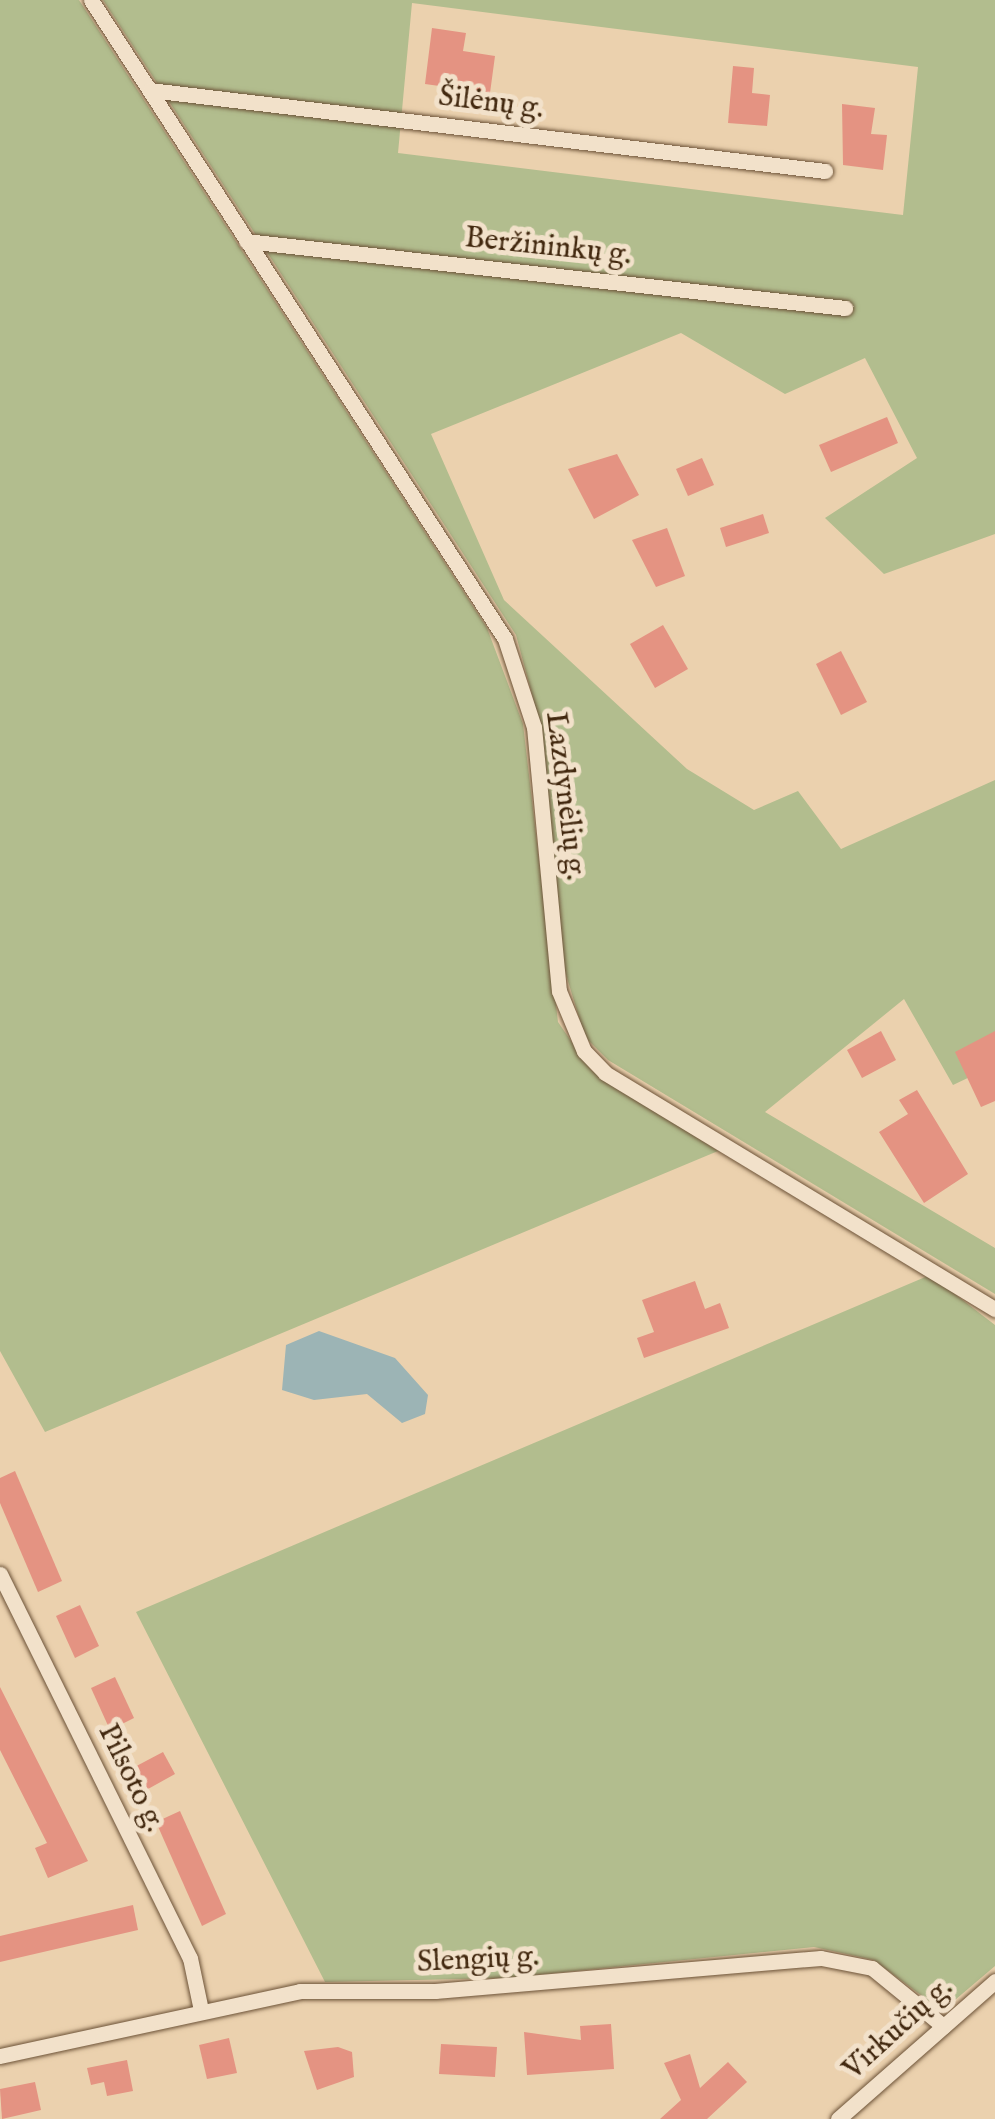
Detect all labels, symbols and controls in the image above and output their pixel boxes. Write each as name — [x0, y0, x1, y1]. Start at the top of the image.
street label: Šilėnų g. — [436, 79, 546, 127]
street label: Beržininkų g. — [463, 220, 633, 274]
street label: Lazdynėlių g. — [537, 710, 593, 882]
street label: Pilsoto g. — [89, 1718, 173, 1838]
street label: Slengių g. — [416, 1939, 540, 1981]
street label: Virkučių g. — [836, 1970, 960, 2088]

